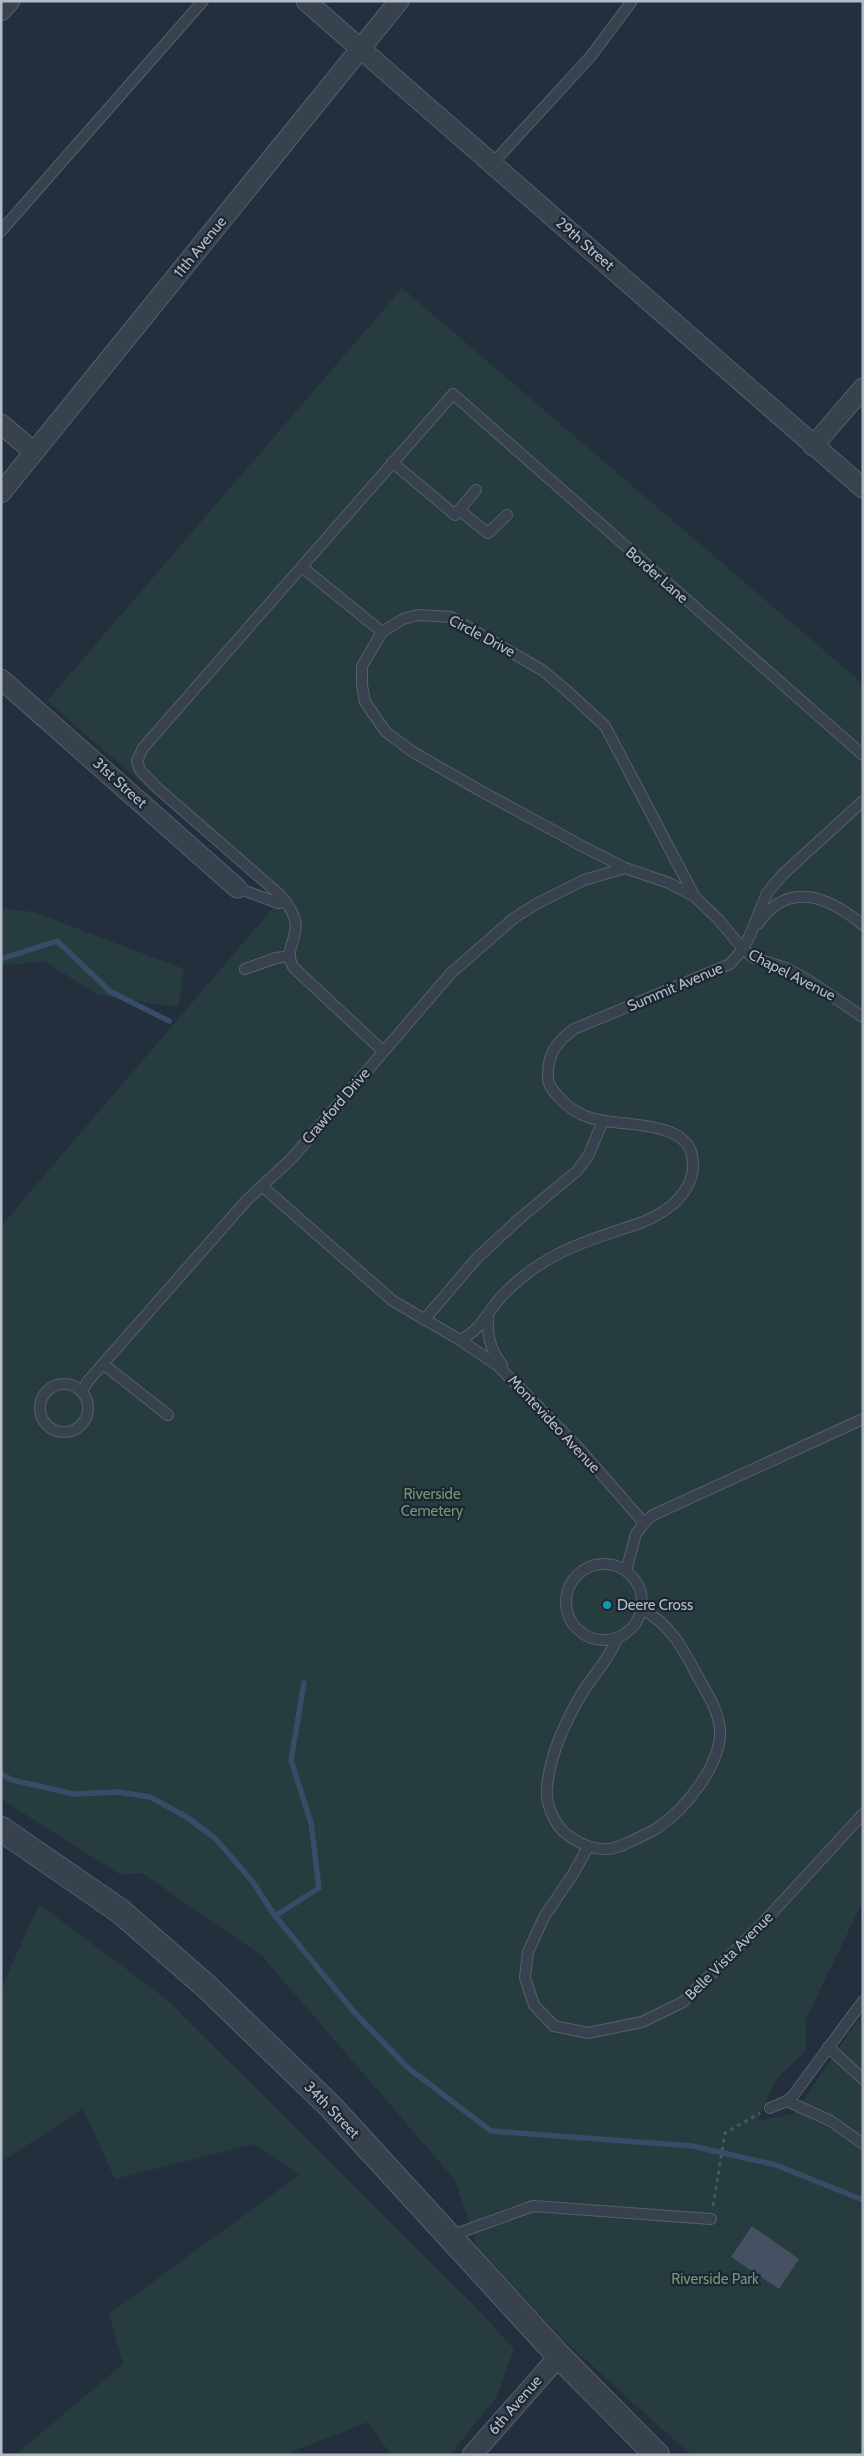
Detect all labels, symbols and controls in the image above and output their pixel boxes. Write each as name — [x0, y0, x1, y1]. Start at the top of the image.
street label: 11th Avenue — [170, 212, 230, 281]
street label: 29th Street — [552, 214, 618, 274]
street label: Border Lane — [622, 543, 692, 607]
street label: Circle Drive — [446, 611, 518, 661]
street label: 31st Street — [89, 754, 151, 812]
street label: Chapel Avenue — [746, 945, 839, 1005]
street label: Summit Avenue — [625, 959, 726, 1015]
street label: Crawford Drive — [298, 1064, 374, 1148]
street label: Montevideo Avenue — [504, 1371, 604, 1477]
park label: Riverside Cemetery — [401, 1485, 464, 1520]
place label: Deere Cross — [617, 1596, 693, 1614]
marker: Deere Cross — [601, 1599, 613, 1611]
street label: Belle Vista Avenue — [681, 1908, 777, 2004]
street label: 34th Street — [301, 2078, 363, 2142]
park label: Riverside Park — [671, 2270, 759, 2288]
street label: 6th Avenue — [484, 2371, 546, 2438]

